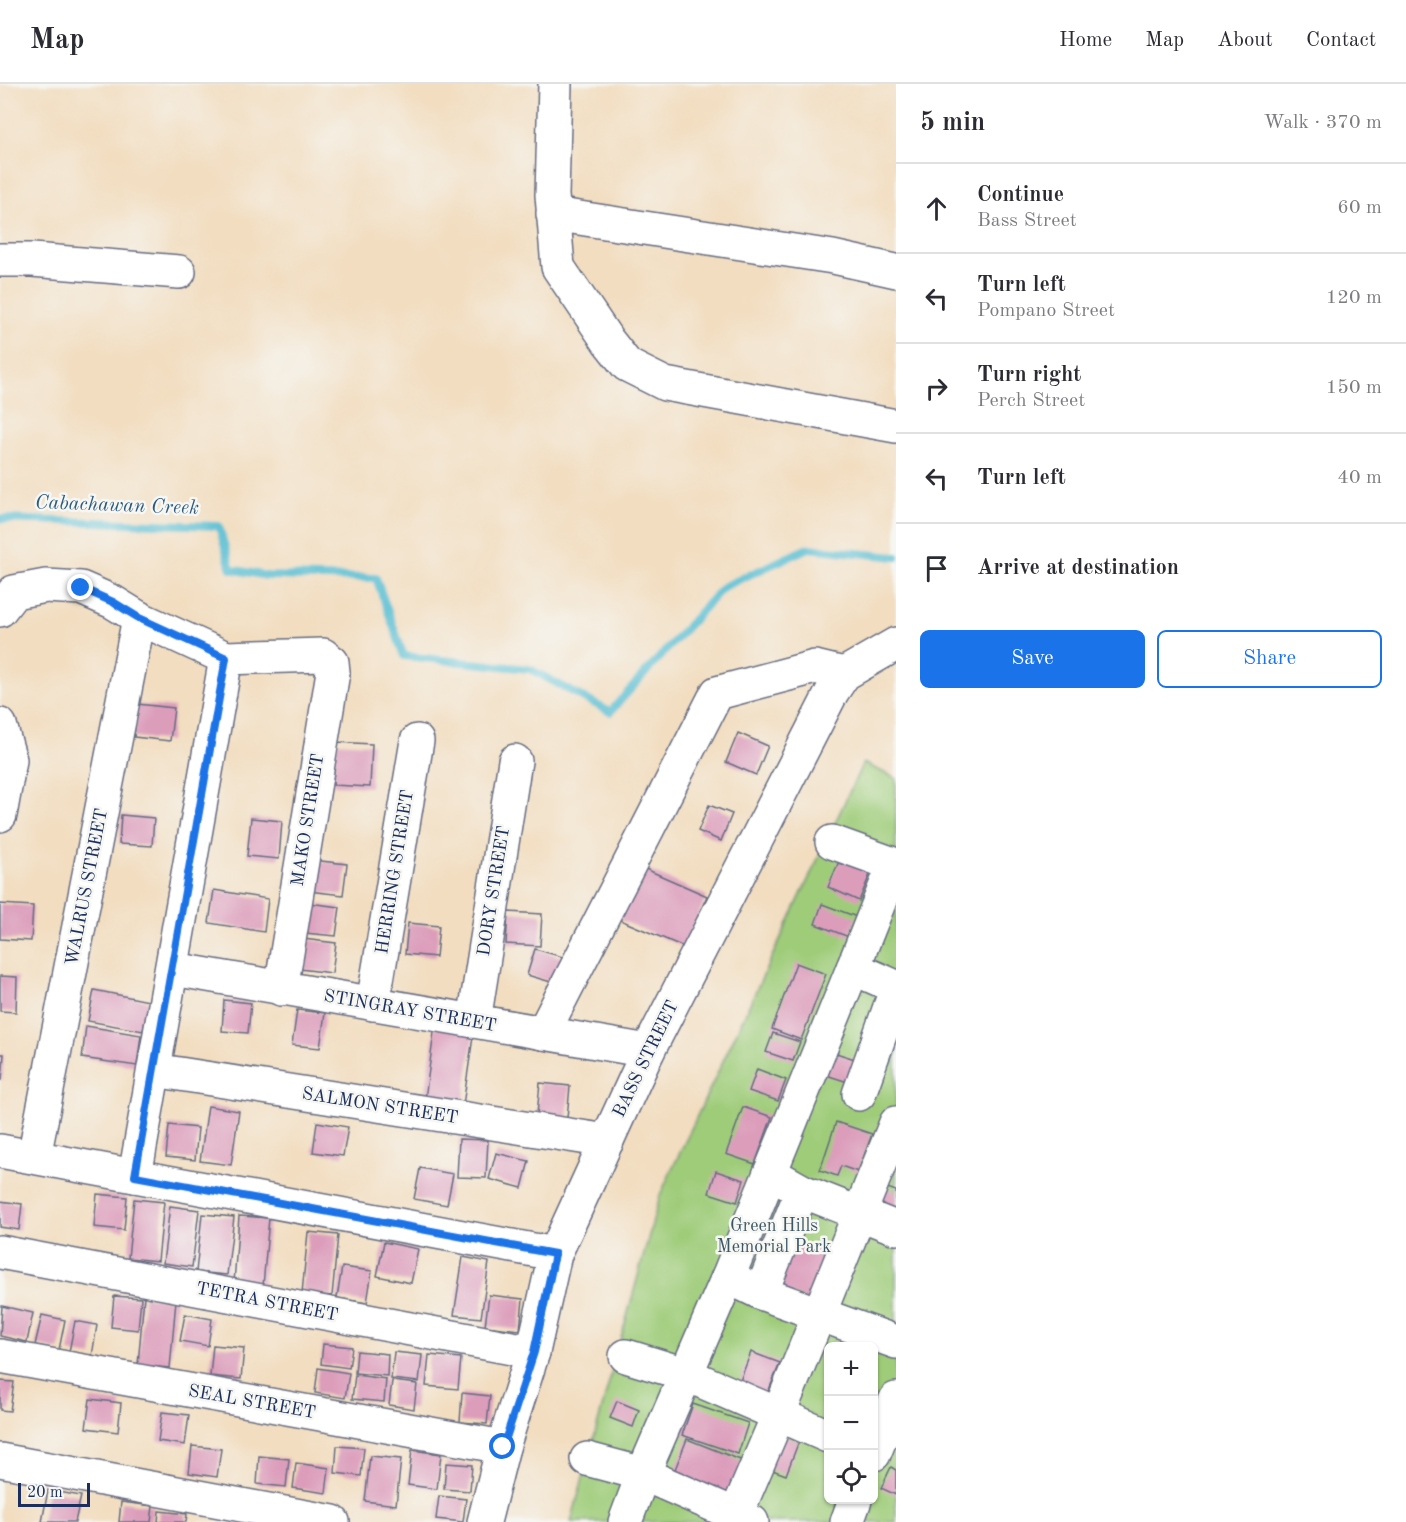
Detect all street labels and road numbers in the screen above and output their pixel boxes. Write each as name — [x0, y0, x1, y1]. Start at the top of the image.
street label: MAKO STREET — [289, 752, 327, 888]
street label: HERRING STREET — [373, 789, 417, 955]
street label: WALRUS STREET — [63, 807, 111, 967]
street label: DORY STREET — [475, 825, 513, 957]
street label: STINGRAY STREET — [322, 987, 498, 1035]
street label: BASS STREET — [610, 998, 682, 1120]
street label: SALMON STREET — [301, 1085, 459, 1127]
street label: TETRA STREET — [194, 1279, 340, 1325]
street label: SEAL STREET — [187, 1382, 317, 1422]

